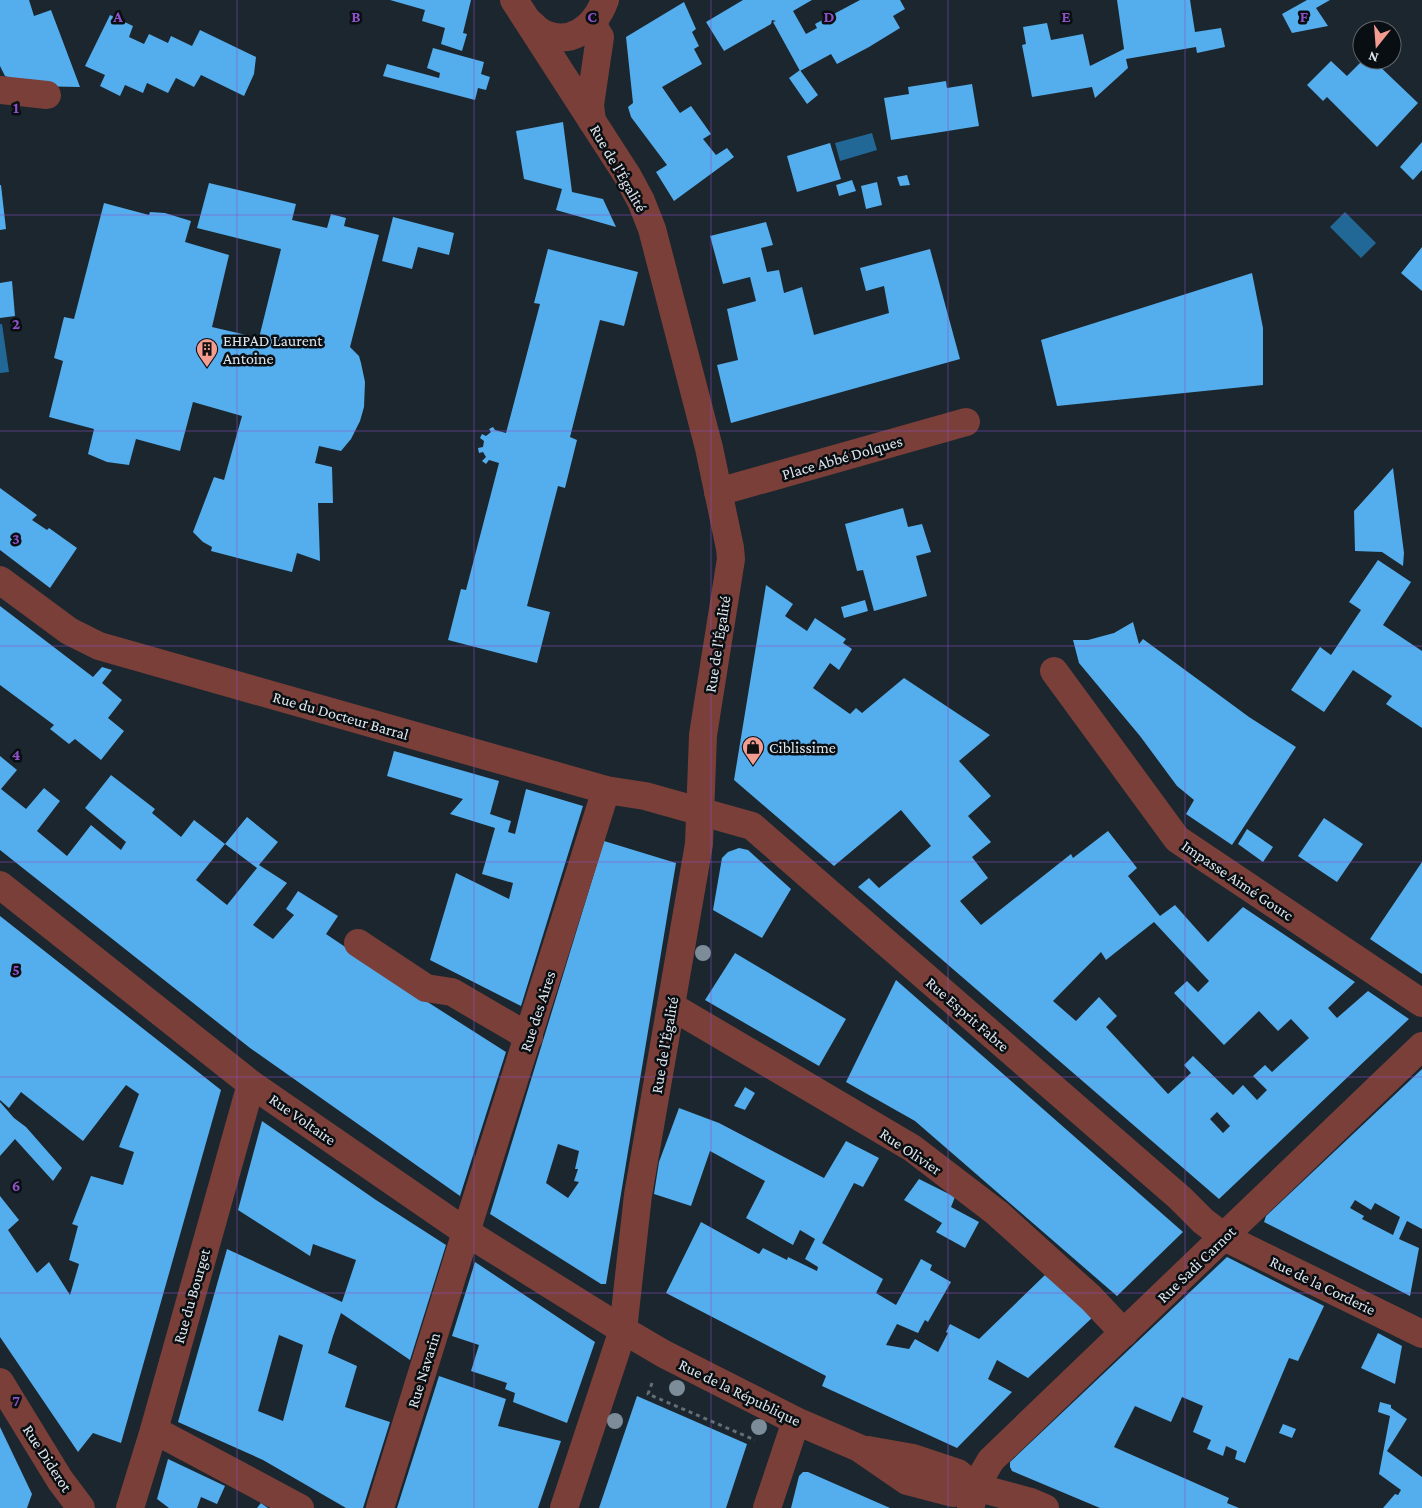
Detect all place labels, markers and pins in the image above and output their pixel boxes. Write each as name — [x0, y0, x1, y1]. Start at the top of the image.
place label: EHPAD Laurent Antoine — [223, 332, 323, 367]
building icon: EHPAD Laurent Antoine — [195, 337, 219, 368]
shop icon: Ciblissime — [741, 735, 765, 766]
place label: Ciblissime — [769, 739, 836, 756]

